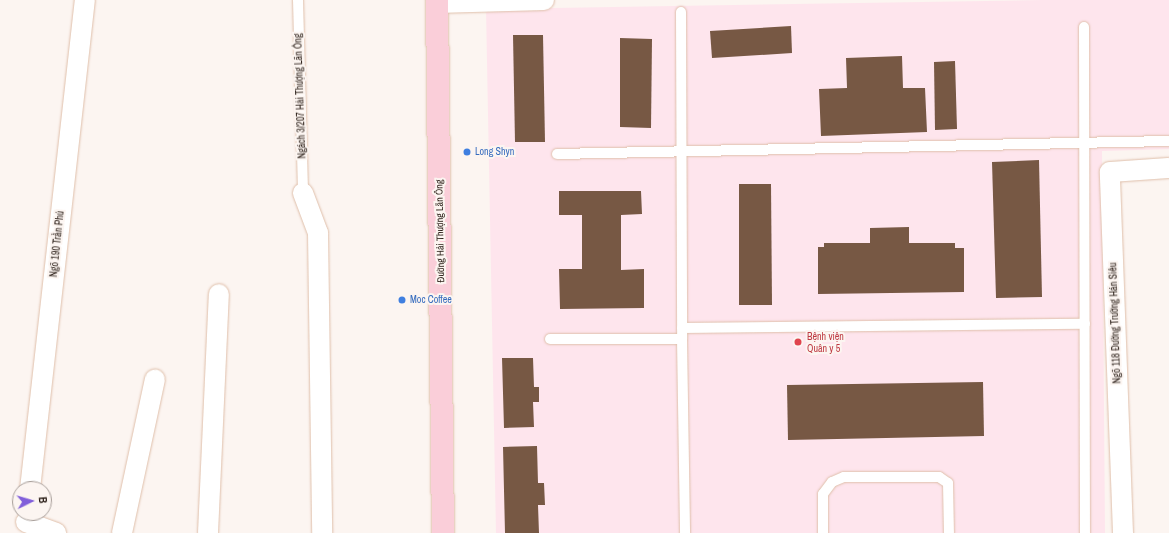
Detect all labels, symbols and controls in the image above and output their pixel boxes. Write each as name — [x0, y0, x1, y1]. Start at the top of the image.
street label: Ngách 3/207 Hải Thượng Lãn Ông — [292, 33, 308, 159]
place label: Long Shyn — [475, 146, 514, 158]
marker: Long Shyn — [462, 147, 472, 157]
street label: Đường Hải Thượng Lãn Ông — [433, 179, 447, 283]
street label: Ngõ 190 Trần Phú — [48, 210, 66, 278]
street label: Ngõ 118 Đường Trường Hán Siêu — [1107, 262, 1123, 384]
place label: Moc Coffee — [410, 294, 452, 306]
marker: Moc Coffee — [397, 295, 407, 305]
place label: Bệnh viện Quân y 5 — [807, 330, 844, 354]
marker: Bệnh viện Quân y 5 — [792, 336, 804, 348]
north arrow — [12, 481, 52, 521]
text: B — [36, 496, 50, 504]

